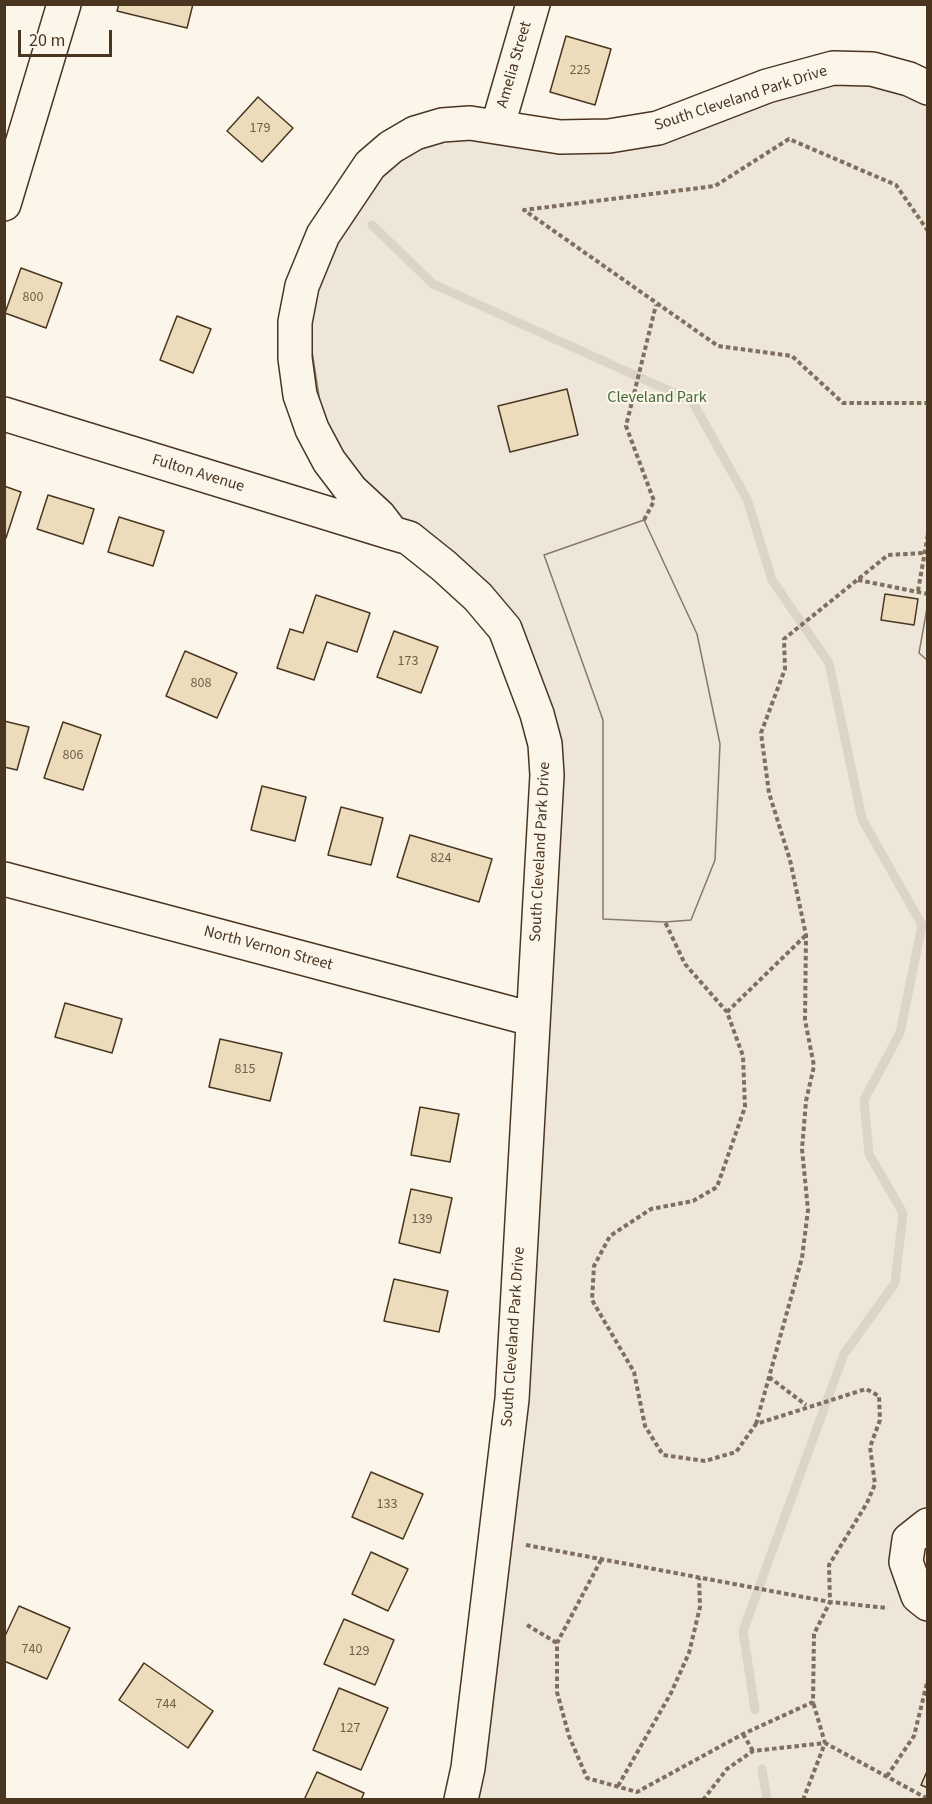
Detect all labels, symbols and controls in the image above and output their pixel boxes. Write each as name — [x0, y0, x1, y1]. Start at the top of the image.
scale bar — [21, 18, 116, 56]
street label: Amelia Street — [493, 19, 537, 111]
text: 20 m — [29, 28, 65, 53]
street label: South Cleveland Park Drive — [652, 62, 830, 136]
house number: 225 — [570, 63, 590, 79]
house number: 179 — [250, 121, 270, 137]
house number: 800 — [23, 290, 43, 306]
park label: Cleveland Park — [607, 388, 707, 408]
street label: Fulton Avenue — [150, 451, 246, 497]
house number: 173 — [398, 654, 418, 670]
house number: 808 — [191, 676, 211, 692]
house number: 806 — [63, 748, 83, 764]
street label: South Cleveland Park Drive — [527, 761, 555, 943]
house number: 824 — [431, 851, 451, 867]
street label: North Vernon Street — [201, 923, 335, 975]
house number: 815 — [235, 1062, 255, 1078]
house number: 139 — [412, 1212, 432, 1228]
street label: South Cleveland Park Drive — [498, 1246, 530, 1428]
house number: 133 — [377, 1497, 397, 1513]
house number: 740 — [22, 1642, 42, 1658]
house number: 129 — [349, 1644, 369, 1660]
house number: 744 — [156, 1697, 176, 1713]
house number: 127 — [340, 1721, 360, 1737]

